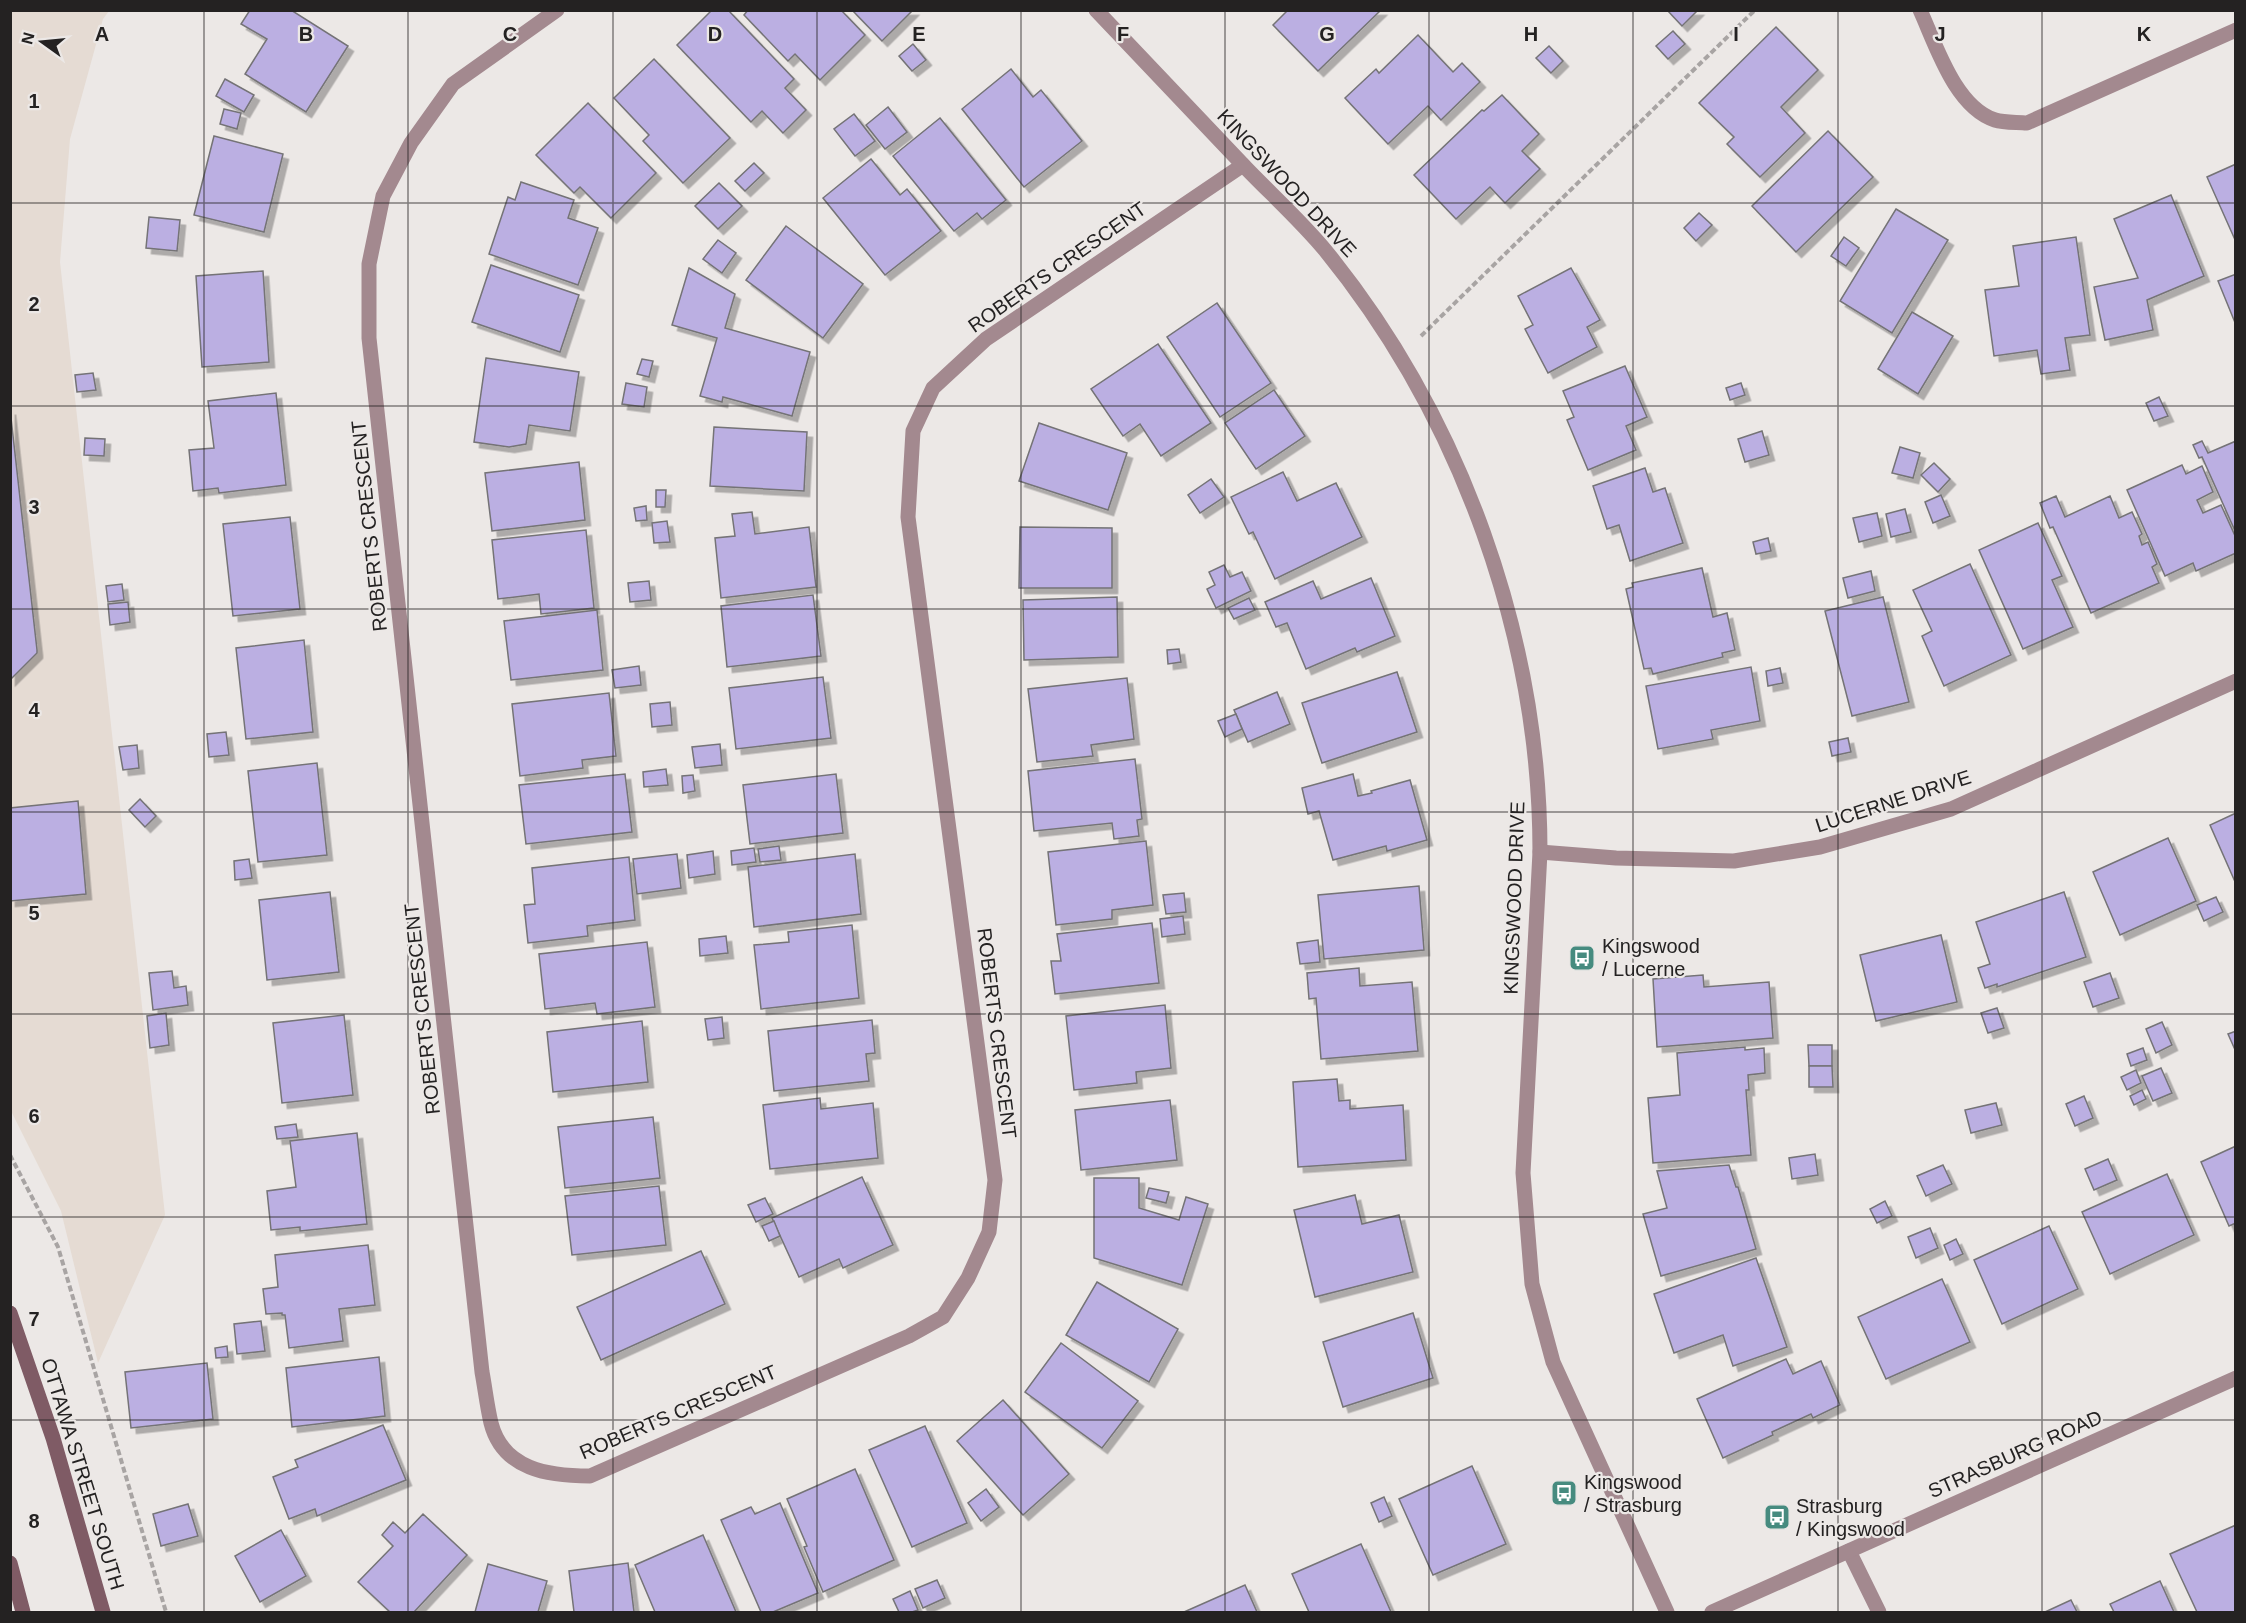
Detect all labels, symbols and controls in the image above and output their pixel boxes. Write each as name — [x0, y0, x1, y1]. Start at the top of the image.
north arrow — [12, 12, 72, 72]
text: A — [95, 23, 109, 45]
text: B — [299, 23, 313, 45]
text: C — [503, 23, 517, 45]
text: D — [708, 23, 722, 45]
text: E — [912, 23, 926, 45]
text: F — [1117, 23, 1129, 45]
text: G — [1319, 23, 1335, 45]
text: H — [1524, 23, 1538, 45]
text: I — [1733, 23, 1739, 45]
text: J — [1934, 23, 1946, 45]
text: K — [2137, 23, 2152, 45]
text: N — [18, 30, 38, 46]
text: 1 — [28, 90, 40, 112]
street label: KINGSWOOD DRIVE — [1213, 105, 1361, 261]
street label: ROBERTS CRESCENT — [964, 197, 1150, 337]
text: 2 — [28, 293, 40, 315]
street label: ROBERTS CRESCENT — [347, 419, 391, 633]
text: 3 — [28, 496, 40, 518]
text: 4 — [28, 699, 40, 721]
street label: LUCERNE DRIVE — [1812, 765, 1974, 837]
street label: KINGSWOOD DRIVE — [1500, 801, 1528, 995]
text: 5 — [28, 902, 40, 924]
street label: ROBERTS CRESCENT — [400, 902, 444, 1116]
street label: ROBERTS CRESCENT — [973, 927, 1021, 1139]
place label: Kingswood / Lucerne — [1602, 935, 1700, 980]
bus stop icon: Kingswood / Lucerne — [1567, 943, 1597, 973]
text: 6 — [28, 1105, 40, 1127]
text: 7 — [28, 1308, 40, 1330]
street label: OTTAWA STREET SOUTH — [37, 1355, 129, 1593]
street label: ROBERTS CRESCENT — [576, 1360, 780, 1464]
street label: STRASBURG ROAD — [1925, 1406, 2105, 1502]
place label: Kingswood / Strasburg — [1584, 1471, 1682, 1516]
bus stop icon: Kingswood / Strasburg — [1549, 1478, 1579, 1508]
place label: Strasburg / Kingswood — [1796, 1495, 1905, 1540]
bus stop icon: Strasburg / Kingswood — [1762, 1502, 1792, 1532]
text: 8 — [28, 1510, 40, 1532]

